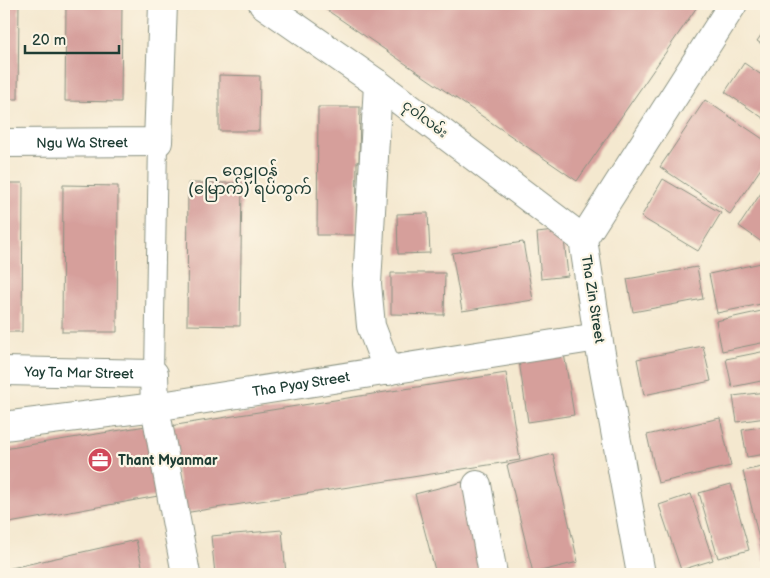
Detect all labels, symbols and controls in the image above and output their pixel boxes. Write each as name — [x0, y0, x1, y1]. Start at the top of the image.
scale bar — [25, 22, 119, 54]
text: 20 m — [32, 31, 66, 50]
street label: ငုဝါလမ်း — [397, 95, 452, 144]
street label: Ngu Wa Street — [36, 134, 129, 151]
district label: ဝေဠုဝန် (မြောက်) ရပ်ကွက် — [188, 159, 312, 202]
street label: Tha Zin Street — [578, 254, 608, 345]
street label: Yay Ta Mar Street — [23, 363, 135, 382]
street label: Tha Pyay Street — [251, 368, 352, 400]
office icon: Thant Myanmar — [87, 447, 113, 473]
place label: Thant Myanmar — [118, 452, 218, 469]

